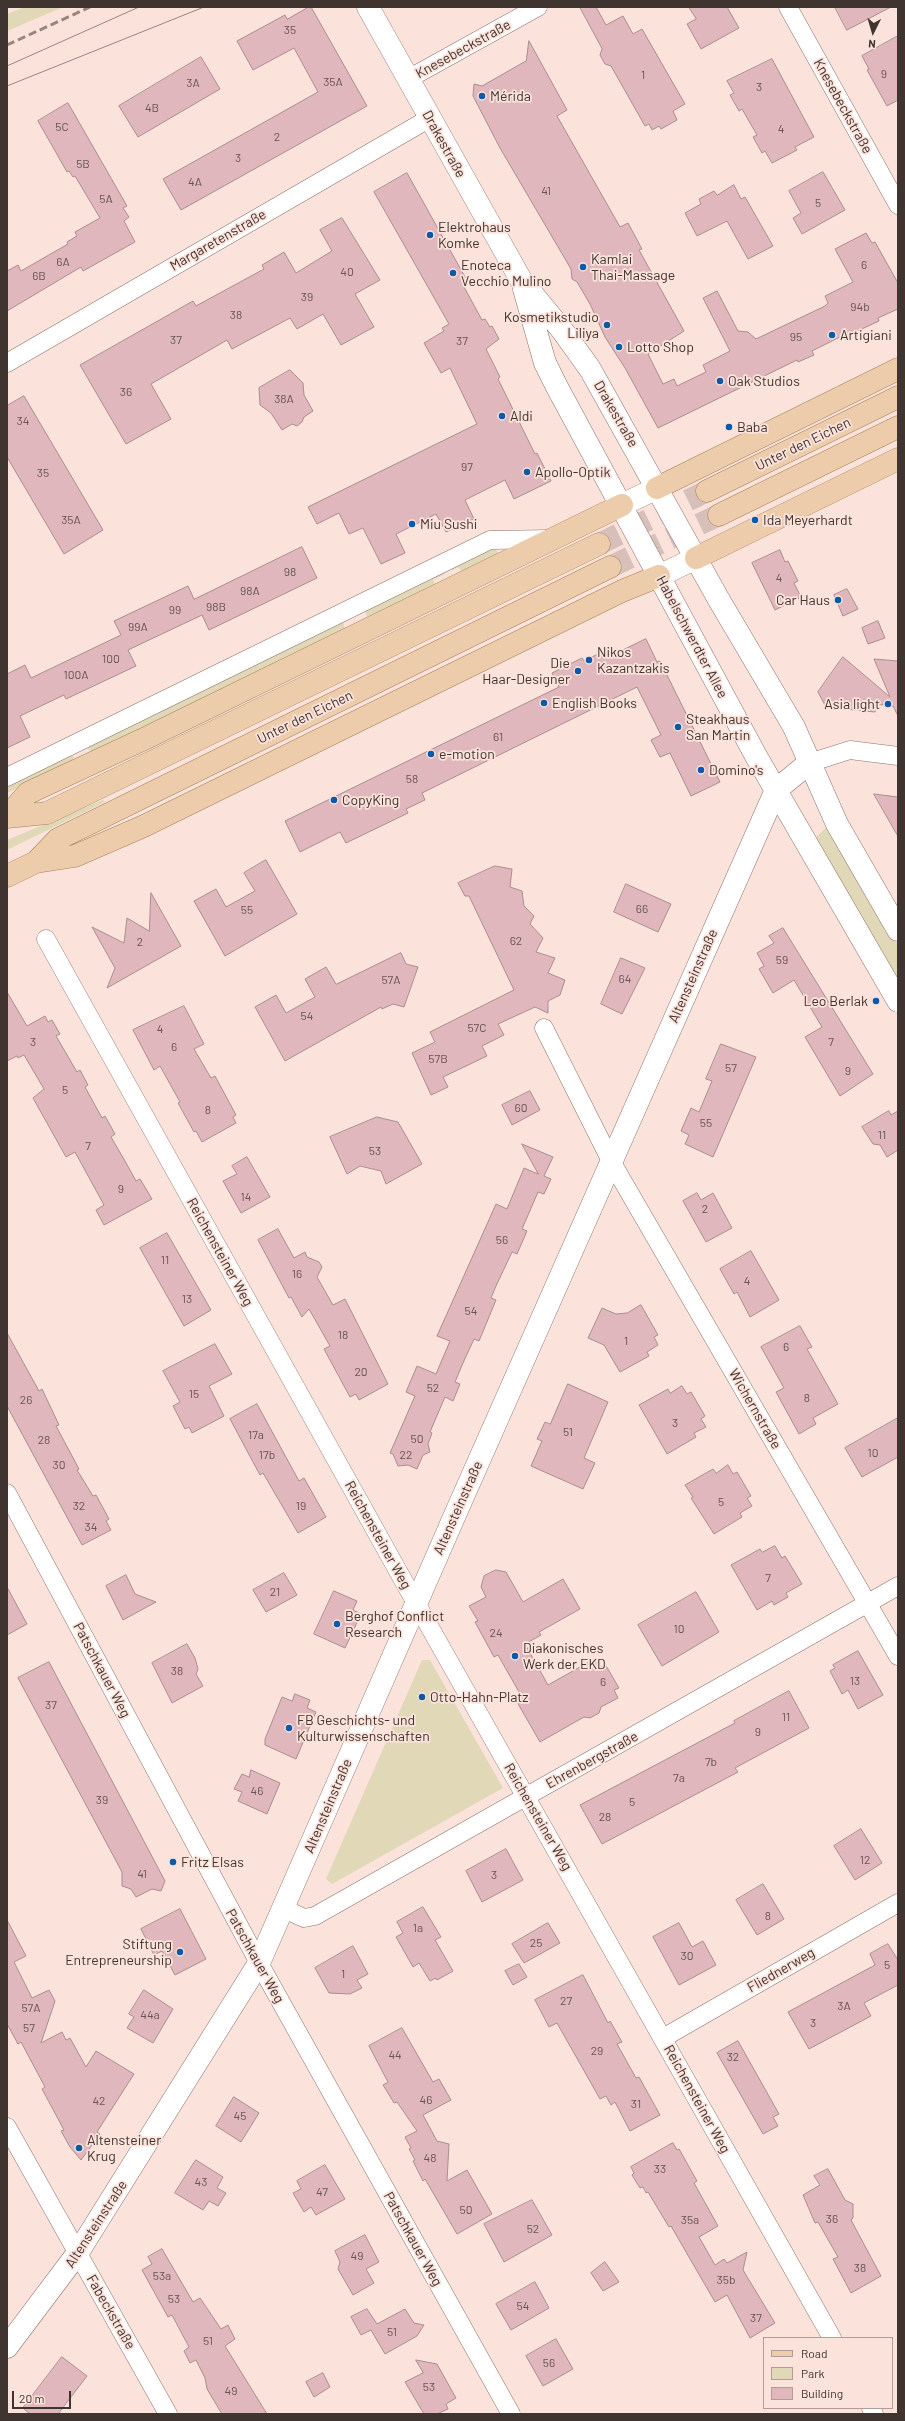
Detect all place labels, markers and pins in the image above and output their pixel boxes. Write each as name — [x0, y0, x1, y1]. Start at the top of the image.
place label: Mérida — [490, 88, 531, 104]
marker: Mérida — [477, 91, 487, 101]
place label: Elektrohaus Komke — [438, 219, 511, 252]
marker: Elektrohaus Komke — [425, 230, 435, 240]
place label: Kamlai Thai-Massage — [591, 251, 675, 284]
place label: Enoteca Vecchio Mulino — [461, 257, 551, 290]
marker: Kamlai Thai-Massage — [578, 262, 588, 272]
marker: Enoteca Vecchio Mulino — [448, 268, 458, 278]
place label: Kosmetikstudio Liliya — [504, 309, 599, 342]
marker: Kosmetikstudio Liliya — [602, 320, 612, 330]
place label: Artigiani — [840, 327, 892, 343]
marker: Artigiani — [827, 330, 837, 340]
place label: Lotto Shop — [627, 339, 694, 355]
marker: Lotto Shop — [614, 342, 624, 352]
place label: Oak Studios — [728, 373, 800, 389]
marker: Oak Studios — [715, 376, 725, 386]
place label: Aldi — [510, 408, 533, 424]
marker: Aldi — [497, 411, 507, 421]
place label: Baba — [737, 419, 768, 435]
marker: Baba — [724, 422, 734, 432]
place label: Apollo-Optik — [535, 464, 610, 480]
marker: Apollo-Optik — [522, 467, 532, 477]
place label: Ida Meyerhardt — [763, 512, 853, 528]
marker: Ida Meyerhardt — [750, 515, 760, 525]
place label: Miu Sushi — [420, 516, 477, 532]
marker: Miu Sushi — [407, 519, 417, 529]
place label: Car Haus — [776, 592, 830, 608]
marker: Car Haus — [833, 595, 843, 605]
place label: Nikos Kazantzakis — [597, 644, 669, 676]
place label: Die Haar-Designer — [482, 655, 570, 688]
marker: Nikos Kazantzakis — [584, 655, 594, 665]
marker: Die Haar-Designer — [573, 666, 583, 676]
place label: English Books — [552, 695, 637, 711]
place label: Asia light — [824, 696, 880, 712]
marker: English Books — [539, 698, 549, 708]
marker: Asia light — [883, 699, 893, 709]
place label: Steakhaus San Martin — [686, 711, 750, 744]
marker: Steakhaus San Martin — [673, 722, 683, 732]
place label: e-motion — [439, 746, 495, 762]
marker: e-motion — [426, 749, 436, 759]
place label: Domino's — [709, 762, 764, 778]
marker: Domino's — [696, 765, 706, 775]
place label: CopyKing — [342, 792, 399, 808]
marker: CopyKing — [329, 795, 339, 805]
place label: Leo Berlak — [803, 993, 868, 1009]
marker: Leo Berlak — [871, 996, 881, 1006]
place label: Berghof Conflict Research — [345, 1608, 444, 1640]
marker: Berghof Conflict Research — [332, 1619, 342, 1629]
place label: Diakonisches Werk der EKD — [523, 1640, 606, 1672]
marker: Diakonisches Werk der EKD — [510, 1651, 520, 1661]
place label: Otto-Hahn-Platz — [430, 1689, 529, 1705]
marker: Otto-Hahn-Platz — [417, 1692, 427, 1702]
place label: FB Geschichts- und Kulturwissenschaften — [297, 1712, 430, 1744]
marker: FB Geschichts- und Kulturwissenschaften — [284, 1723, 294, 1733]
place label: Fritz Elsas — [181, 1854, 244, 1870]
marker: Fritz Elsas — [168, 1857, 178, 1867]
place label: Stiftung Entrepreneurship — [65, 1936, 172, 1968]
marker: Stiftung Entrepreneurship — [175, 1947, 185, 1957]
place label: Altensteiner Krug — [87, 2132, 161, 2164]
marker: Altensteiner Krug — [74, 2143, 84, 2153]

